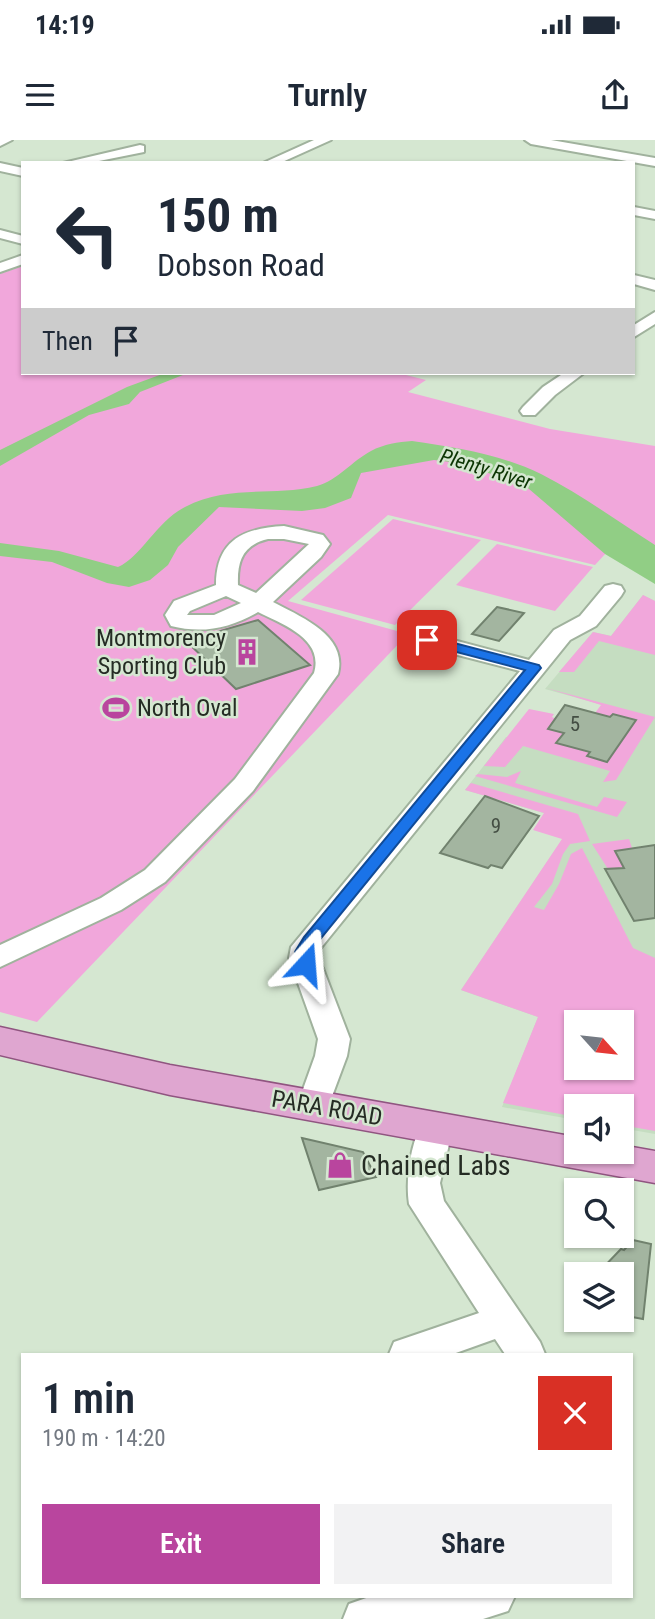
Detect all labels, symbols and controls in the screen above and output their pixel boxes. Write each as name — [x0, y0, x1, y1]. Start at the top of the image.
text: 14:19 — [35, 10, 95, 40]
icon: menu — [21, 76, 59, 114]
text: Turnly — [288, 76, 367, 114]
icon: share — [596, 76, 634, 114]
text: 150 m — [157, 187, 279, 244]
icon: left — [42, 189, 133, 280]
text: Dobson Road — [157, 246, 325, 284]
icon: arrive — [107, 322, 145, 360]
text: Then — [42, 326, 93, 356]
water label: Plenty River — [437, 444, 535, 495]
pin — [397, 610, 457, 670]
icon: arrive — [408, 621, 446, 659]
place label: Montmorency Sporting Club — [96, 624, 226, 680]
building icon: Montmorency Sporting Club — [232, 637, 262, 667]
sports icon: North Oval — [101, 693, 131, 723]
place label: North Oval — [137, 694, 238, 722]
house number: 5 — [570, 712, 580, 736]
house number: 9 — [491, 814, 501, 838]
position arrow — [269, 927, 343, 1001]
north arrow — [564, 1010, 634, 1080]
map controls — [564, 1010, 634, 1332]
street label: PARA ROAD — [269, 1084, 385, 1132]
button: sound — [564, 1094, 634, 1164]
place label: Chained Labs — [361, 1149, 511, 1182]
shop icon: Chained Labs — [325, 1150, 355, 1180]
button: search — [564, 1178, 634, 1248]
button: layers — [564, 1262, 634, 1332]
text: 1 min — [42, 1374, 135, 1423]
button: close — [538, 1376, 612, 1450]
text: 190 m · 14:20 — [42, 1425, 166, 1452]
button: Exit — [42, 1504, 320, 1584]
button: Share — [334, 1504, 612, 1584]

